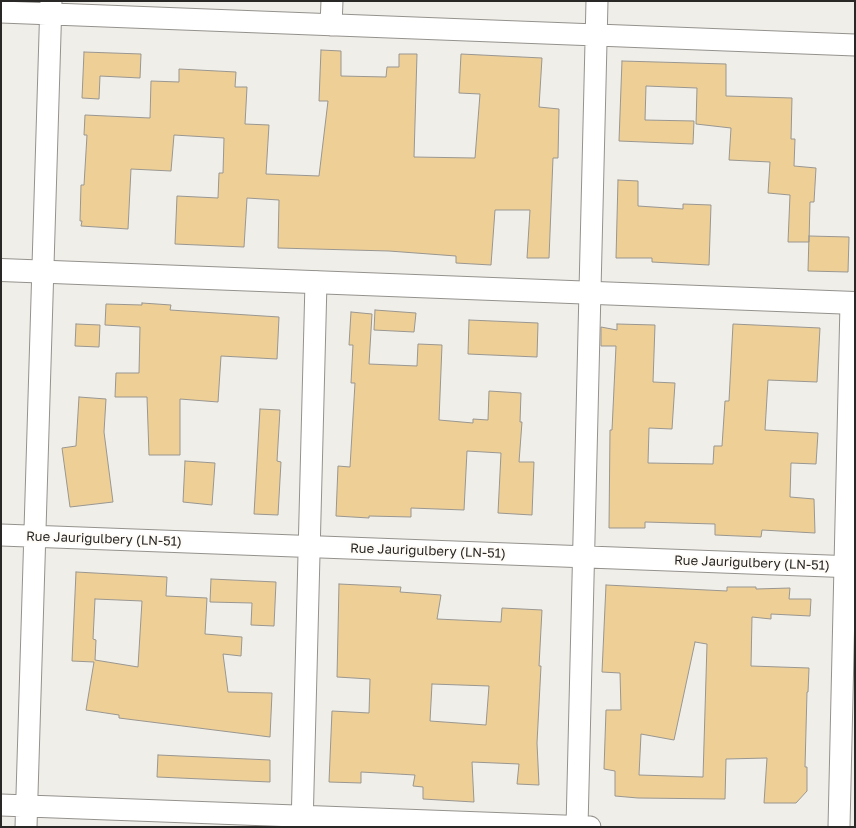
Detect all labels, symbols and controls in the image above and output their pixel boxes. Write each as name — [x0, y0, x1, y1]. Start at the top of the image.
street label: Rue Jaurigulbery (LN-51) — [26, 528, 182, 550]
street label: Rue Jaurigulbery (LN-51) — [350, 540, 506, 562]
street label: Rue Jaurigulbery (LN-51) — [674, 552, 830, 574]

